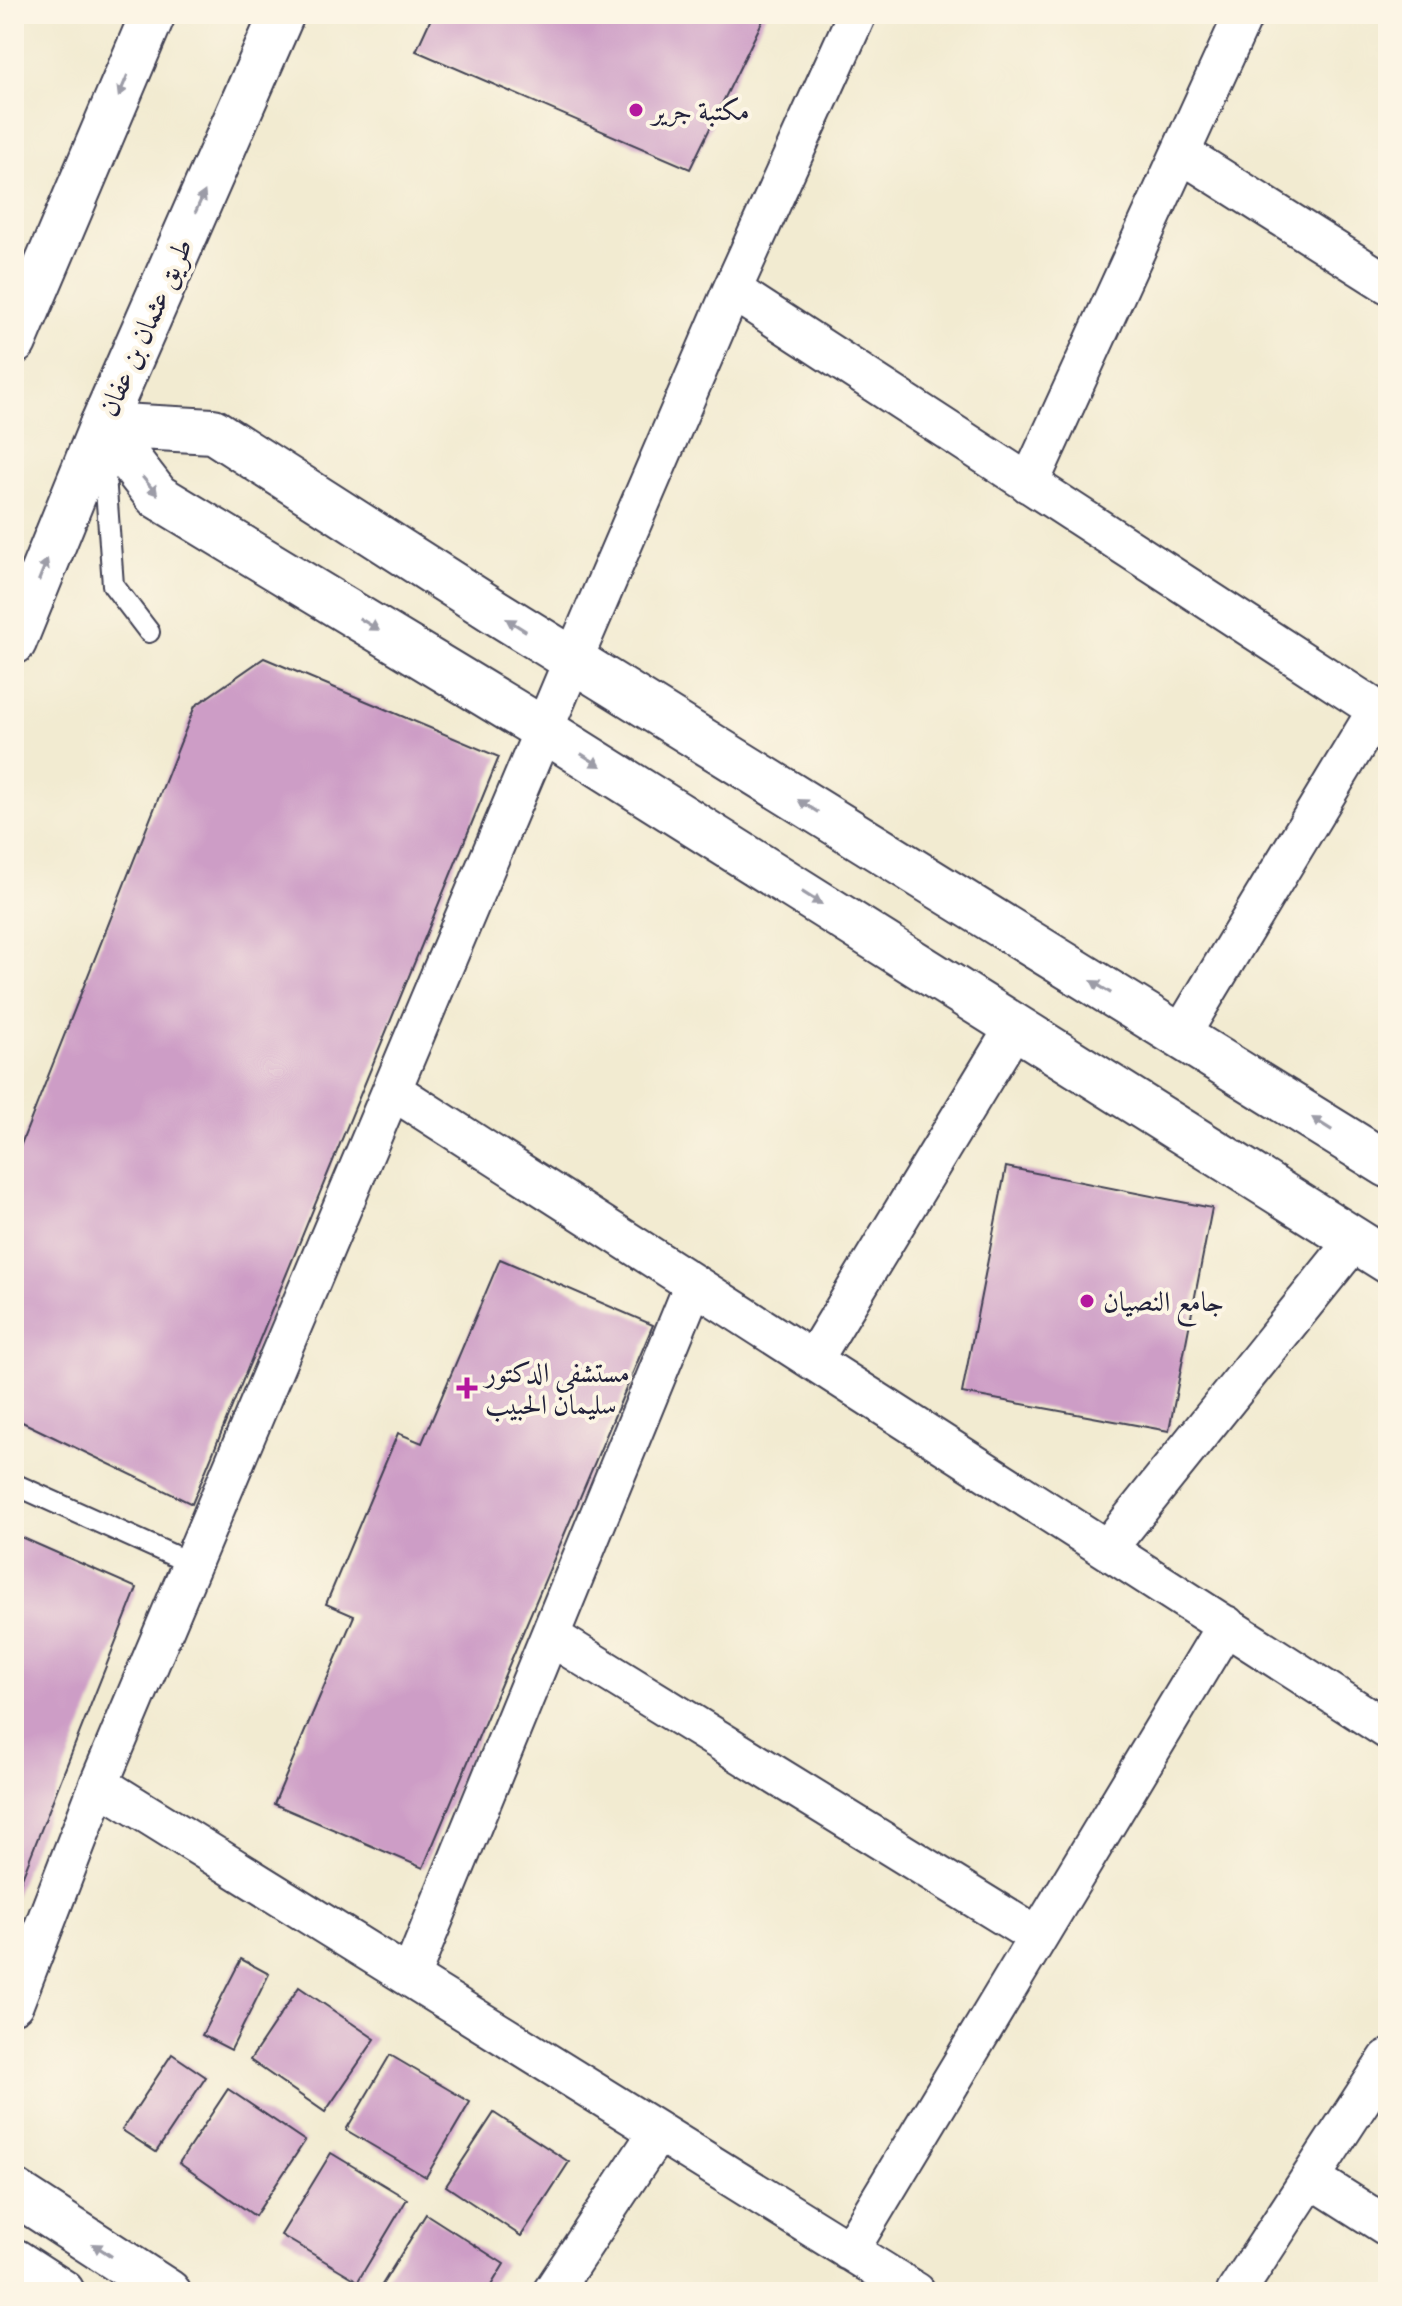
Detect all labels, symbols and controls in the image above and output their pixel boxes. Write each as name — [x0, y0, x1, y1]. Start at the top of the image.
one-way arrow — [116, 74, 129, 98]
place label: مكتبة جرير — [649, 94, 750, 129]
marker: مكتبة جرير — [627, 101, 645, 119]
one-way arrow — [193, 190, 206, 214]
street label: طريق عثمان بن عفان — [91, 233, 201, 422]
one-way arrow — [141, 476, 158, 496]
one-way arrow — [37, 558, 50, 582]
one-way arrow — [358, 617, 380, 631]
one-way arrow — [505, 618, 527, 632]
one-way arrow — [580, 752, 602, 766]
one-way arrow — [797, 799, 819, 813]
one-way arrow — [801, 890, 823, 904]
one-way arrow — [1089, 980, 1112, 995]
one-way arrow — [1311, 1117, 1333, 1131]
place label: جامع النصيان — [1103, 1285, 1224, 1327]
marker: جامع النصيان — [1078, 1292, 1096, 1310]
place label: مستشفى الدكتور سليمان الحبيب — [482, 1356, 630, 1423]
marker: مستشفى الدكتور سليمان الحبيب — [456, 1377, 478, 1399]
one-way arrow — [91, 2243, 113, 2257]

